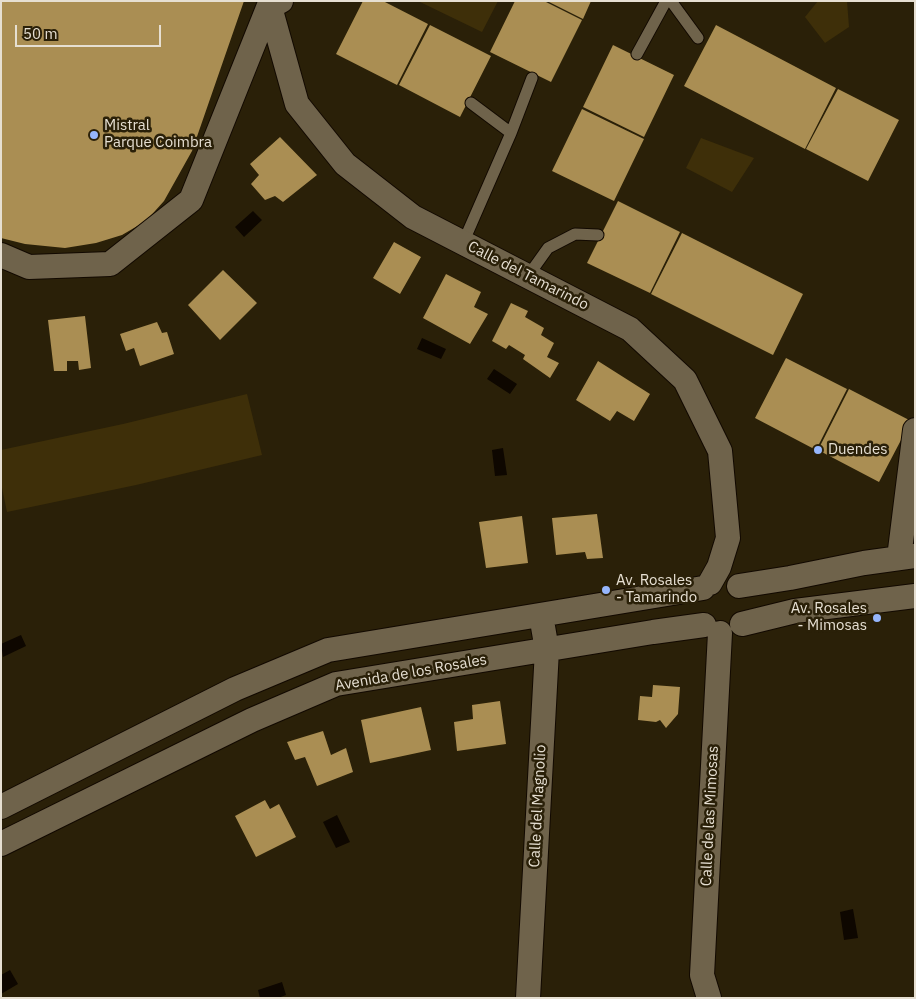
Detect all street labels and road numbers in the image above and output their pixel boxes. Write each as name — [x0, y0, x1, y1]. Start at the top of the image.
street label: Calle del Tamarindo — [465, 238, 591, 314]
street label: Avenida de los Rosales — [334, 651, 488, 695]
street label: Calle del Magnolio — [526, 744, 550, 868]
street label: Calle de las Mimosas — [697, 745, 723, 887]

